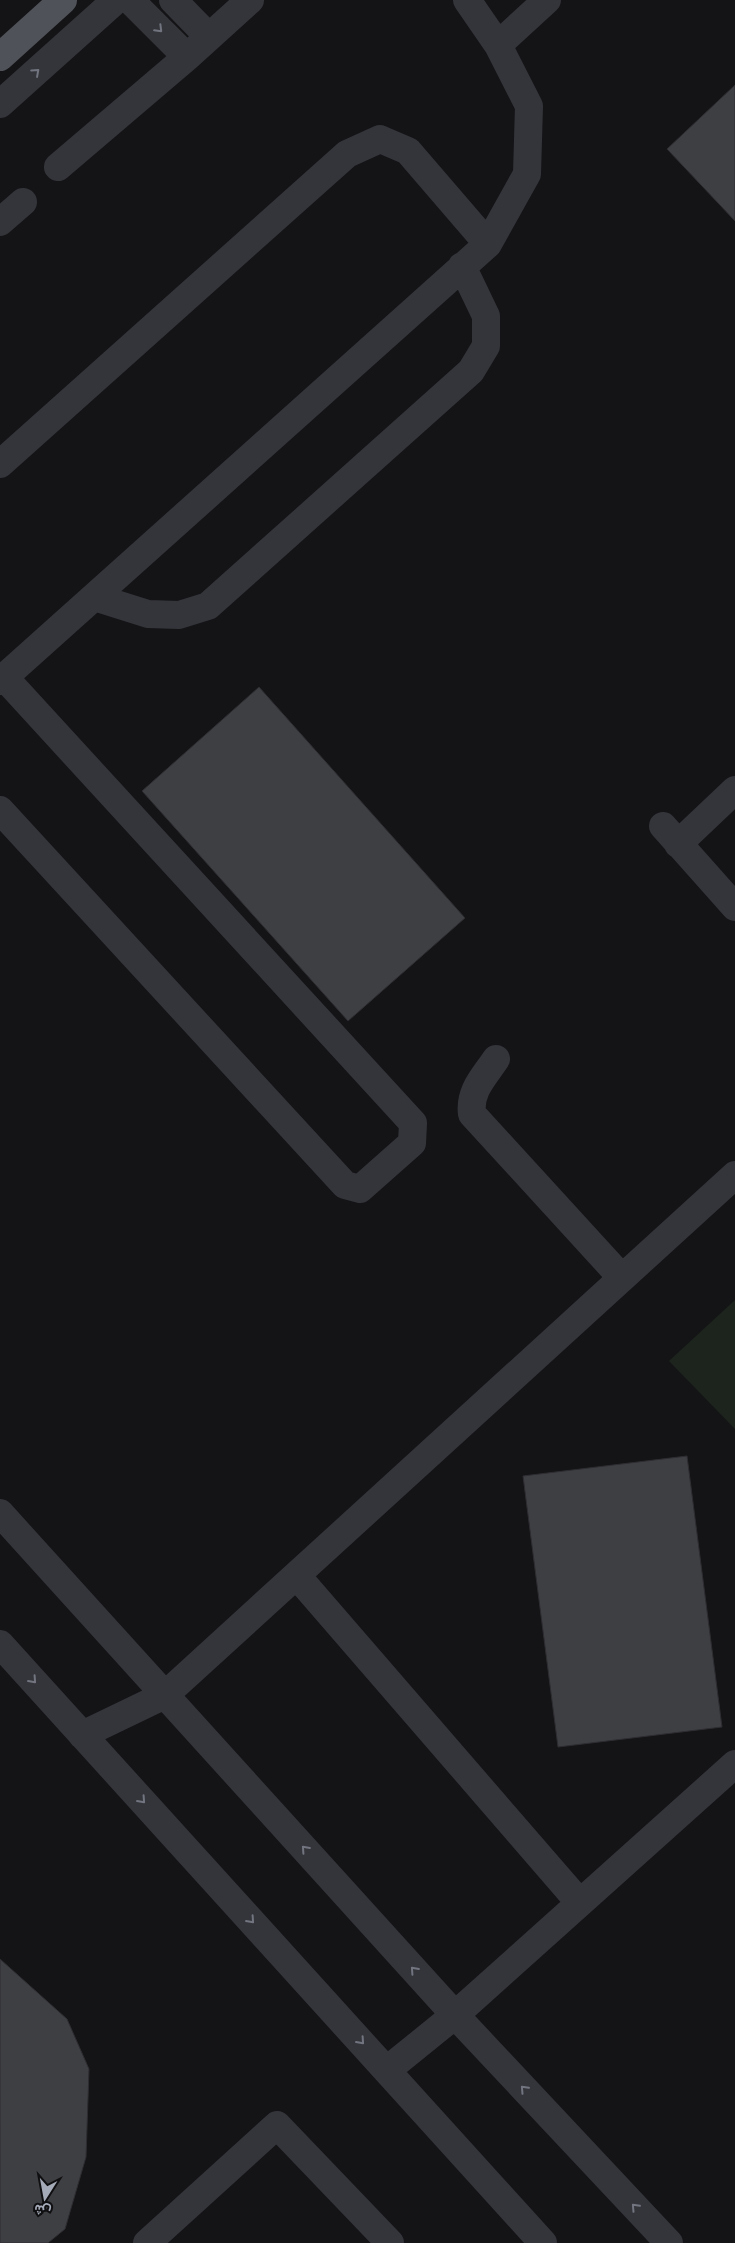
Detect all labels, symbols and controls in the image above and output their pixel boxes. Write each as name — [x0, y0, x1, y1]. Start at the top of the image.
one-way arrow — [153, 23, 162, 32]
one-way arrow — [31, 69, 40, 78]
one-way arrow — [27, 1674, 36, 1683]
one-way arrow — [136, 1795, 145, 1804]
one-way arrow — [302, 1846, 311, 1855]
one-way arrow — [246, 1915, 255, 1924]
one-way arrow — [411, 1966, 420, 1975]
one-way arrow — [355, 2035, 364, 2044]
one-way arrow — [521, 2085, 530, 2094]
north arrow — [20, 2173, 70, 2223]
text: ش — [32, 2200, 52, 2222]
one-way arrow — [632, 2204, 641, 2213]

